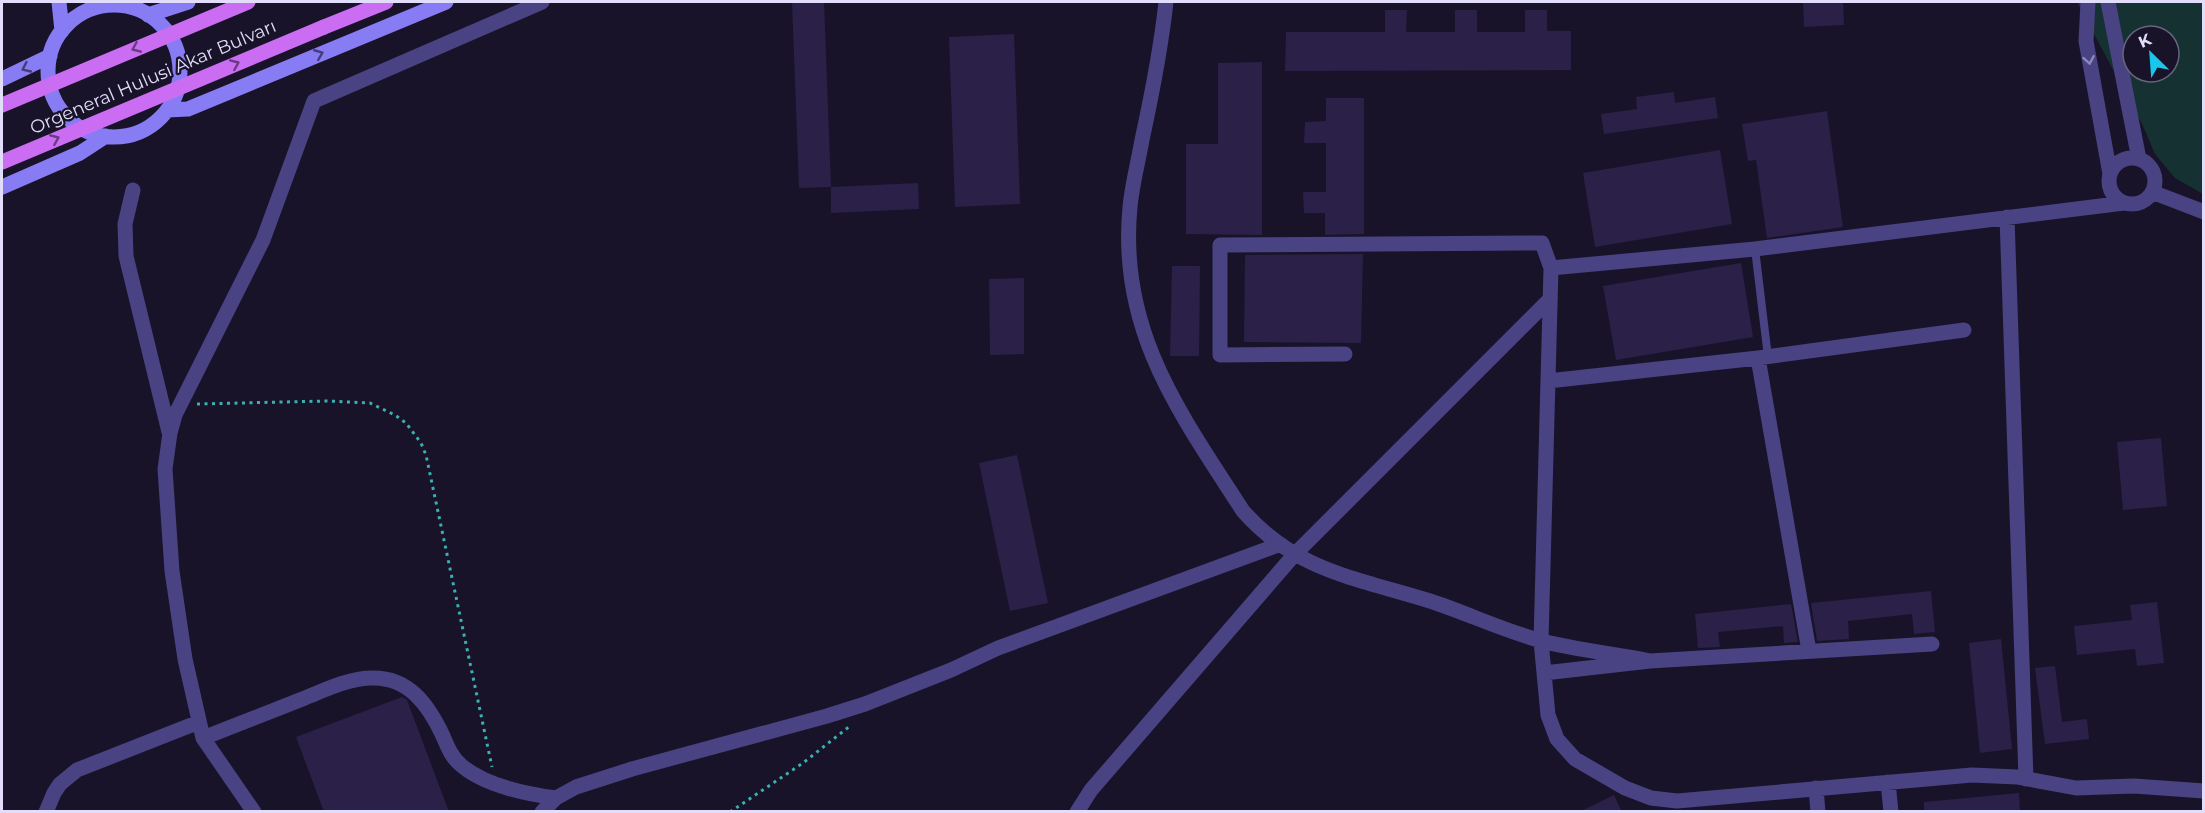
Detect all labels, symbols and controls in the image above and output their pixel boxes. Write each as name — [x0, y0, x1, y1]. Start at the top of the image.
street label: Orgeneral Hulusi Akar Bulvarı — [26, 15, 280, 139]
north arrow — [2121, 24, 2181, 84]
text: K — [2135, 29, 2155, 52]
one-way arrow — [131, 41, 142, 53]
one-way arrow — [313, 49, 324, 61]
one-way arrow — [2082, 54, 2095, 64]
one-way arrow — [229, 59, 240, 71]
one-way arrow — [21, 60, 32, 72]
one-way arrow — [49, 134, 60, 146]

